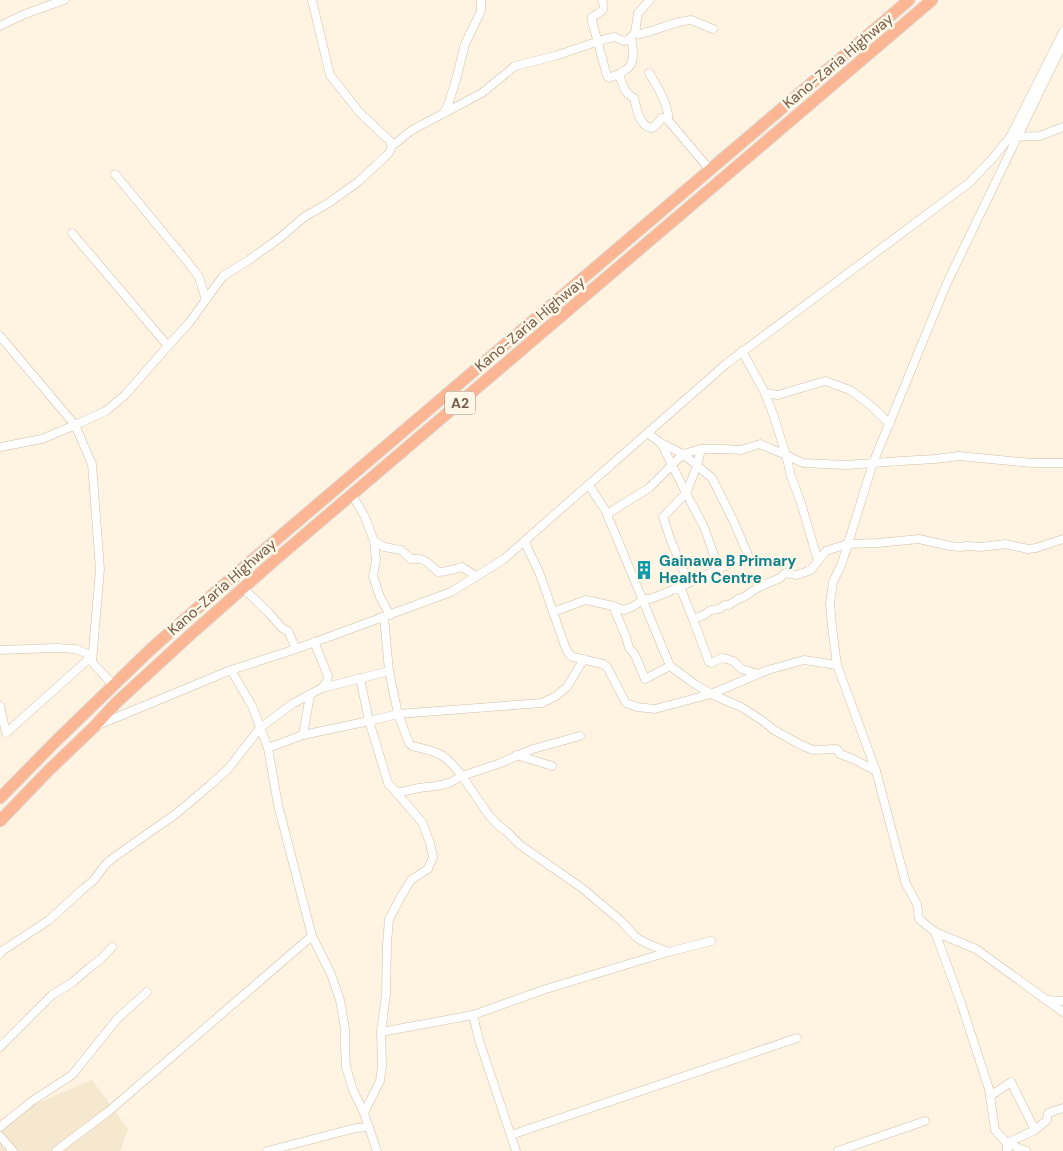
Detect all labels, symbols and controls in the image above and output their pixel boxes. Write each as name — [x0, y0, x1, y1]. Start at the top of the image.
street label: Kano-Zaria Highway — [779, 9, 898, 113]
street label: Kano-Zaria Highway — [471, 272, 590, 376]
road number: A2 — [445, 392, 475, 414]
street label: Kano-Zaria Highway — [163, 534, 281, 640]
place label: Gainawa B Primary Health Centre — [659, 551, 796, 588]
building icon: Gainawa B Primary Health Centre — [633, 559, 655, 581]

